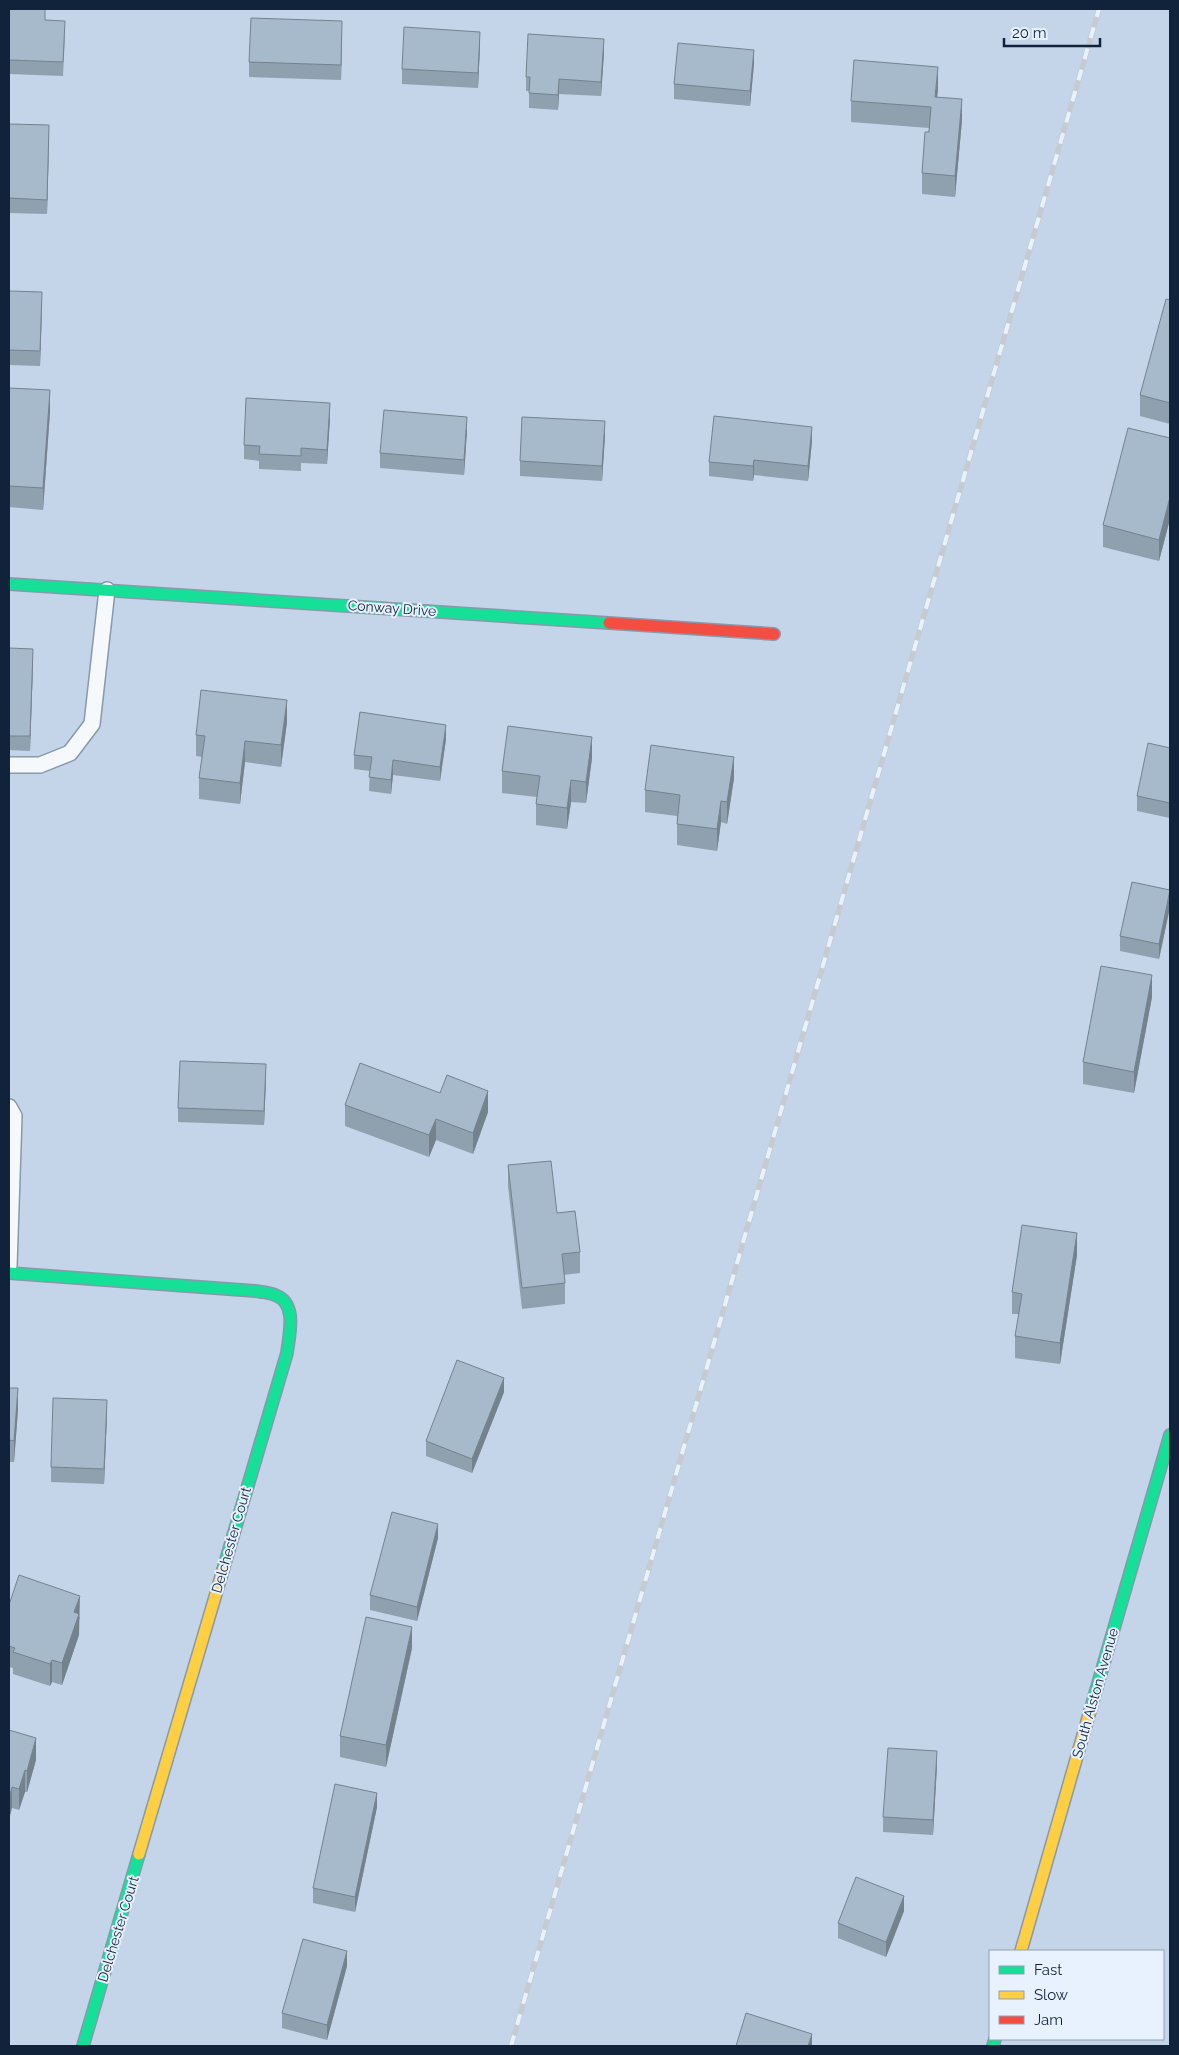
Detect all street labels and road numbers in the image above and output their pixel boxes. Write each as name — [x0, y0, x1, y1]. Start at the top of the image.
street label: Conway Drive — [347, 597, 437, 619]
street label: Delchester Court — [208, 1485, 254, 1595]
street label: South Alston Avenue — [1069, 1626, 1121, 1760]
street label: Delchester Court — [94, 1874, 142, 1984]

